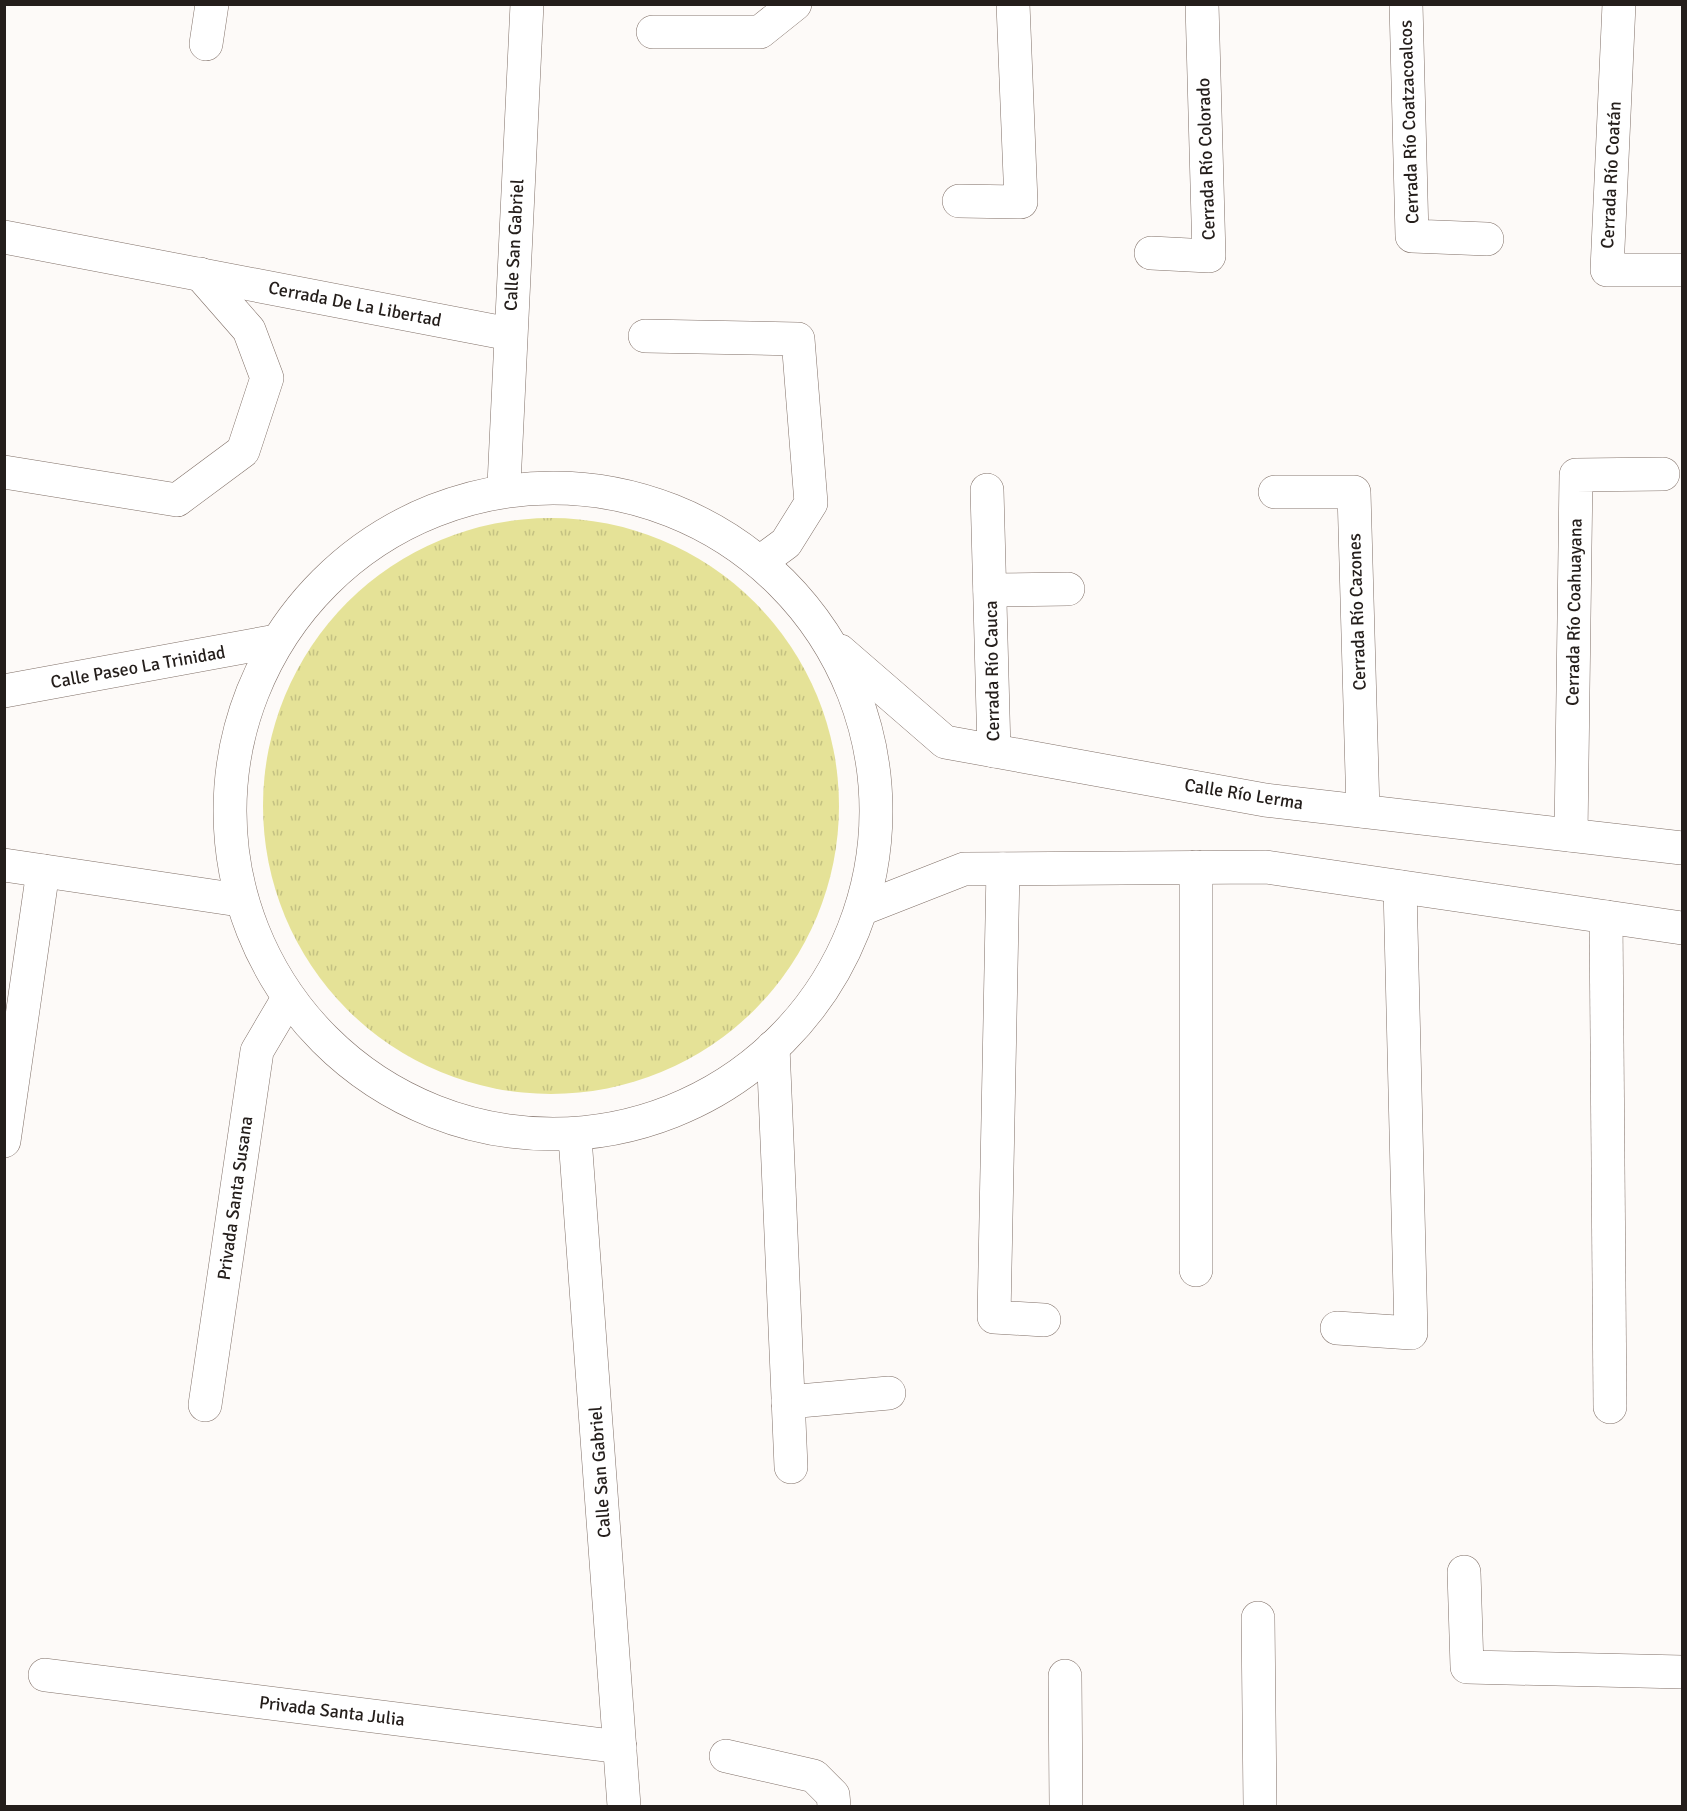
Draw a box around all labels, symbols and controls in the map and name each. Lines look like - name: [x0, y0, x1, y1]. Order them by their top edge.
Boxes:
- street label: Cerrada Río Coatzacoalcos: [1394, 20, 1424, 224]
- street label: Cerrada Río Colorado: [1192, 77, 1220, 241]
- street label: Cerrada Río Coatán: [1596, 101, 1626, 249]
- street label: Calle San Gabriel: [500, 178, 528, 312]
- street label: Cerrada De La Libertad: [267, 276, 443, 332]
- street label: Cerrada Río Coahuayana: [1561, 518, 1587, 706]
- street label: Cerrada Río Cazones: [1343, 533, 1371, 691]
- street label: Cerrada Río Cauca: [980, 600, 1004, 742]
- street label: Calle Paseo La Trinidad: [49, 641, 227, 693]
- street label: Calle Río Lerma: [1183, 774, 1305, 814]
- street label: Privada Santa Susana: [213, 1115, 257, 1281]
- street label: Calle San Gabriel: [584, 1405, 616, 1539]
- street label: Privada Santa Julia: [258, 1691, 406, 1731]

